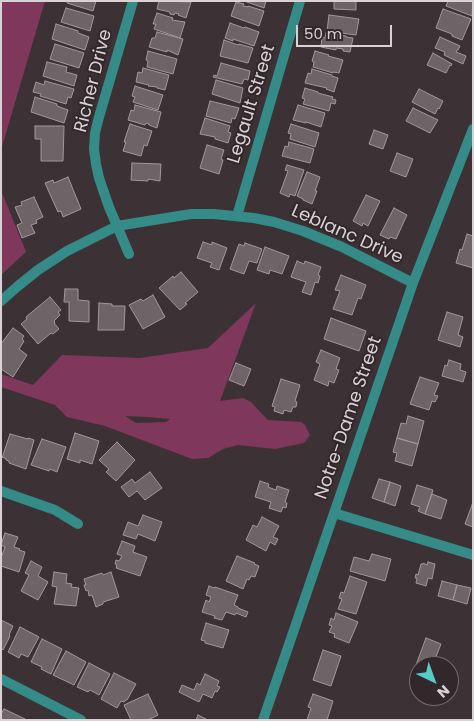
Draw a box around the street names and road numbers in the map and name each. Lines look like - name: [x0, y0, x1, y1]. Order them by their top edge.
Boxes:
- street label: Richer Drive: [71, 27, 117, 135]
- street label: Legault Street: [224, 42, 280, 166]
- street label: Leblanc Drive: [288, 201, 406, 269]
- street label: Notre-Dame Street: [311, 334, 387, 502]

